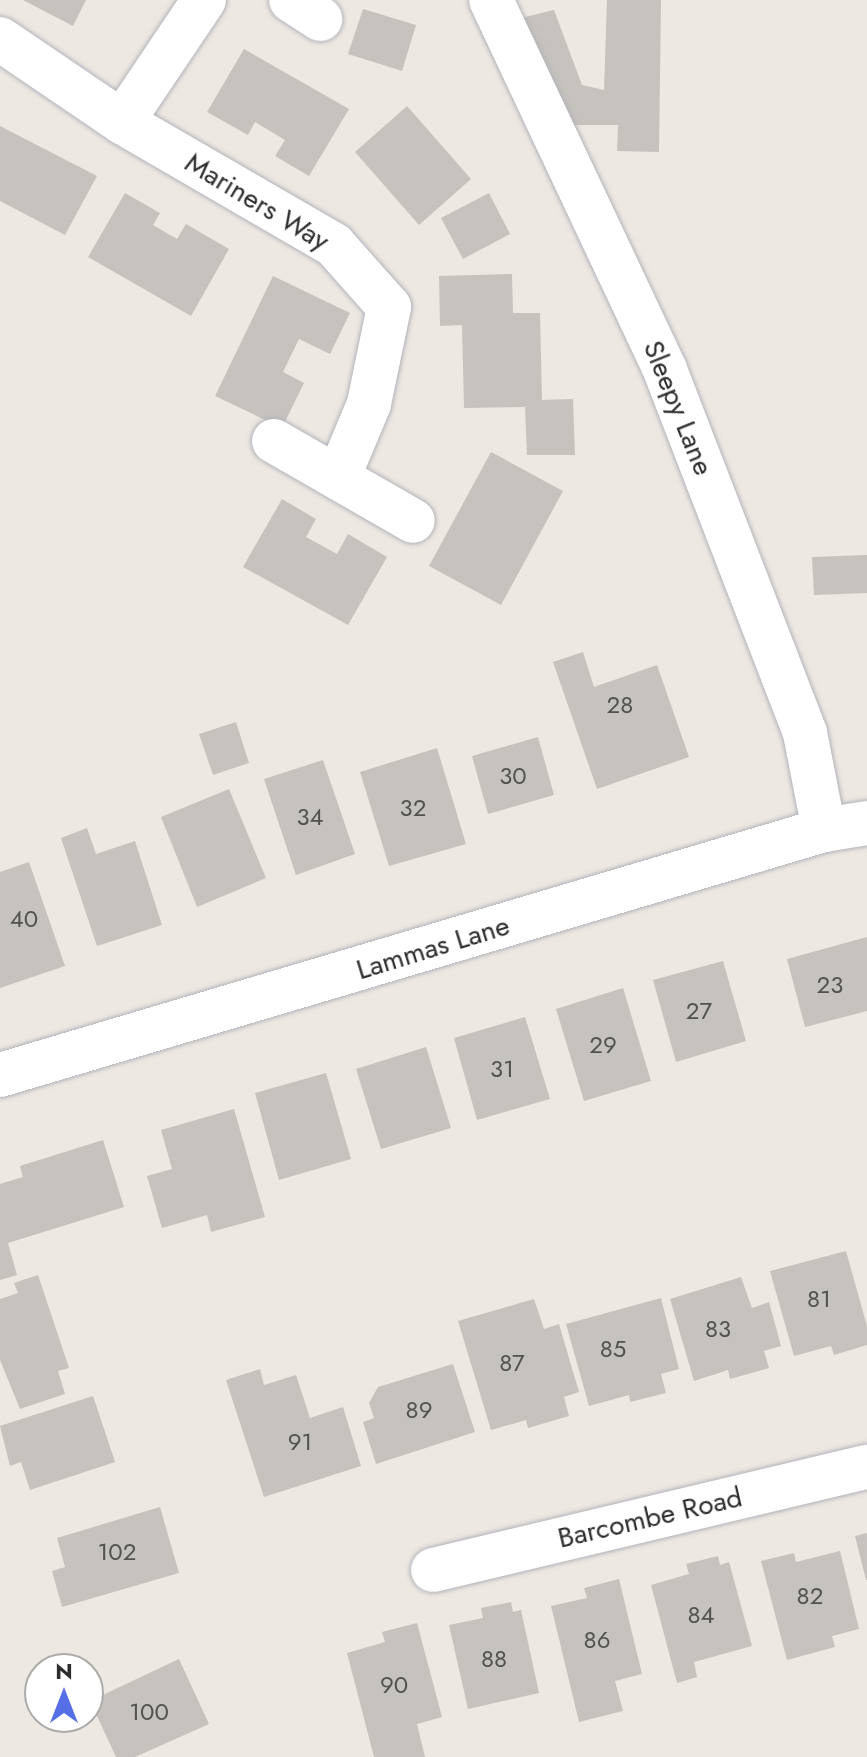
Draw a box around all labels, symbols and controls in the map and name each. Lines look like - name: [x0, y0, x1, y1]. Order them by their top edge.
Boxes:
- street label: Mariners Way: [179, 146, 335, 258]
- street label: Sleepy Lane: [636, 336, 720, 480]
- house number: 28: [607, 691, 633, 719]
- house number: 30: [499, 762, 527, 790]
- house number: 32: [400, 794, 426, 822]
- house number: 34: [296, 803, 324, 831]
- house number: 40: [10, 905, 38, 933]
- street label: Lammas Lane: [352, 909, 514, 987]
- house number: 23: [817, 971, 843, 999]
- house number: 27: [686, 997, 712, 1025]
- house number: 29: [589, 1031, 617, 1059]
- house number: 31: [490, 1055, 514, 1083]
- house number: 81: [807, 1285, 831, 1313]
- house number: 83: [705, 1315, 731, 1343]
- house number: 85: [600, 1335, 626, 1363]
- house number: 87: [499, 1349, 525, 1377]
- house number: 89: [406, 1396, 432, 1424]
- house number: 91: [288, 1428, 312, 1456]
- street label: Barcombe Road: [555, 1480, 745, 1556]
- house number: 102: [98, 1538, 136, 1566]
- house number: 82: [797, 1582, 823, 1610]
- house number: 84: [687, 1601, 715, 1629]
- house number: 86: [584, 1626, 610, 1654]
- house number: 88: [481, 1645, 507, 1673]
- north arrow: [24, 1653, 104, 1733]
- text: N: [55, 1655, 73, 1687]
- house number: 90: [380, 1671, 408, 1699]
- house number: 100: [129, 1698, 169, 1726]

